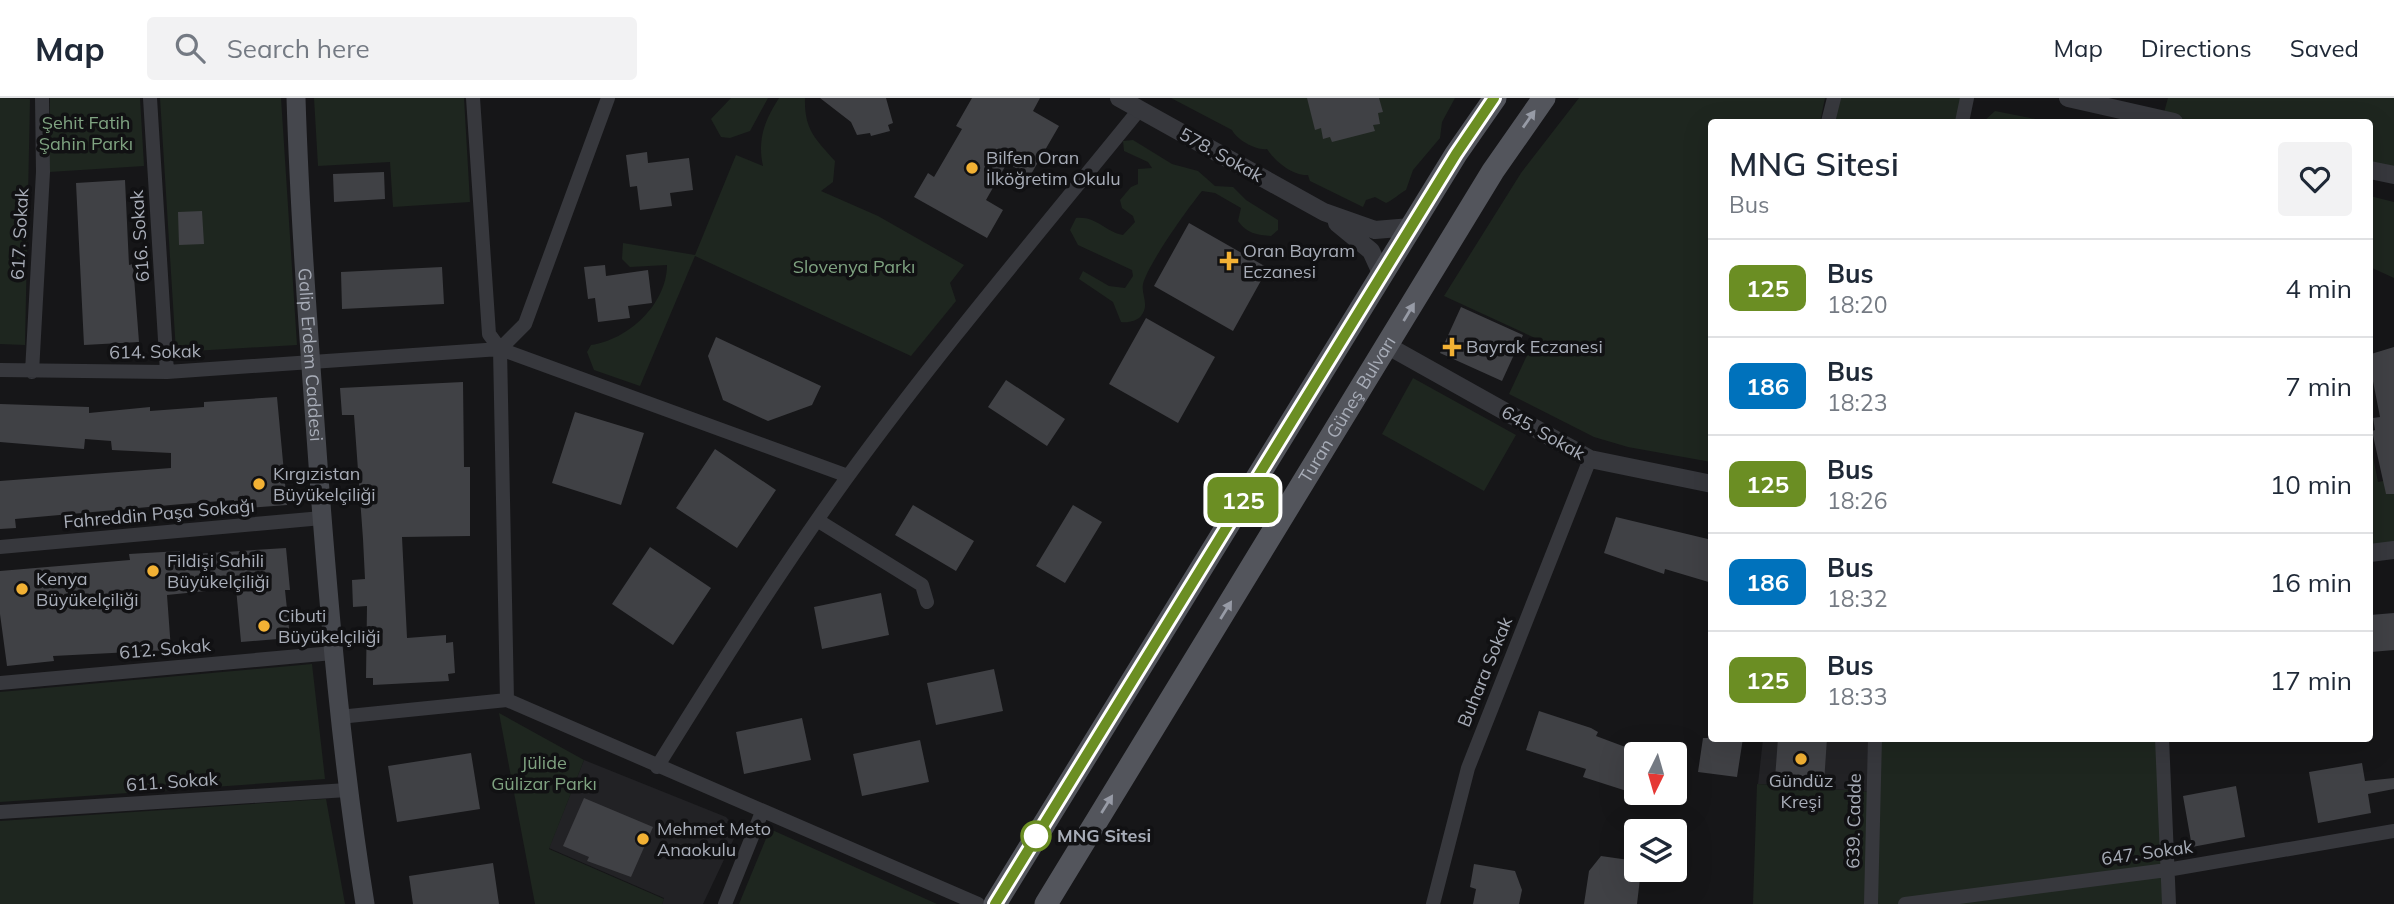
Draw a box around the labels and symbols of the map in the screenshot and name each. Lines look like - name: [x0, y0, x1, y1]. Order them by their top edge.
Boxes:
- one-way arrow: [1522, 110, 1536, 128]
- park label: Şehit Fatih Şahin Parkı: [39, 111, 133, 155]
- street label: 578. Sokak: [1175, 122, 1268, 187]
- place label: Bilfen Oran İlköğretim Okulu: [986, 146, 1121, 190]
- marker: Bilfen Oran İlköğretim Okulu: [964, 160, 980, 176]
- street label: 617. Sokak: [6, 187, 33, 280]
- street label: 616. Sokak: [125, 189, 154, 283]
- place label: Oran Bayram Eczanesi: [1243, 239, 1355, 283]
- marker: Oran Bayram Eczanesi: [1221, 253, 1237, 269]
- park label: Slovenya Parkı: [793, 255, 915, 278]
- street label: Galip Erdem Caddesi: [293, 267, 328, 442]
- one-way arrow: [1402, 302, 1415, 321]
- street label: Turan Güneş Bulvarı: [1293, 332, 1401, 487]
- place label: Bayrak Eczanesi: [1466, 335, 1603, 358]
- street label: 614. Sokak: [109, 339, 202, 364]
- marker: Bayrak Eczanesi: [1444, 339, 1460, 355]
- street label: 645. Sokak: [1497, 400, 1590, 465]
- place label: Kırgızistan Büyükelçiliği: [273, 462, 376, 506]
- marker: Kırgızistan Büyükelçiliği: [251, 476, 267, 492]
- line badge: 125: [1203, 477, 1283, 523]
- street label: Fahreddin Paşa Sokağı: [63, 494, 255, 533]
- place label: Fildişi Sahili Büyükelçiliği: [167, 549, 270, 593]
- marker: Fildişi Sahili Büyükelçiliği: [145, 563, 161, 579]
- place label: Kenya Büyükelçiliği: [36, 567, 139, 611]
- marker: Kenya Büyükelçiliği: [14, 581, 30, 597]
- one-way arrow: [1220, 601, 1233, 620]
- place label: Cibuti Büyükelçiliği: [278, 604, 381, 648]
- street label: Buhara Sokak: [1452, 613, 1517, 730]
- marker: Cibuti Büyükelçiliği: [256, 618, 272, 634]
- street label: 612. Sokak: [118, 633, 212, 664]
- north arrow: [1624, 742, 1687, 805]
- park label: Jülide Gülizar Parkı: [491, 751, 597, 795]
- marker: Gündüz Kreşi: [1793, 751, 1809, 767]
- street label: 611. Sokak: [125, 767, 219, 796]
- place label: Gündüz Kreşi: [1769, 769, 1833, 813]
- street label: 639. Cadde: [1841, 773, 1866, 869]
- one-way arrow: [1101, 795, 1114, 814]
- place label: Mehmet Meto Anaokulu: [657, 817, 771, 861]
- marker: MNG Sitesi: [1021, 821, 1051, 851]
- place label: MNG Sitesi: [1057, 824, 1151, 847]
- marker: Mehmet Meto Anaokulu: [635, 831, 651, 847]
- street label: 647. Sokak: [2100, 835, 2195, 870]

